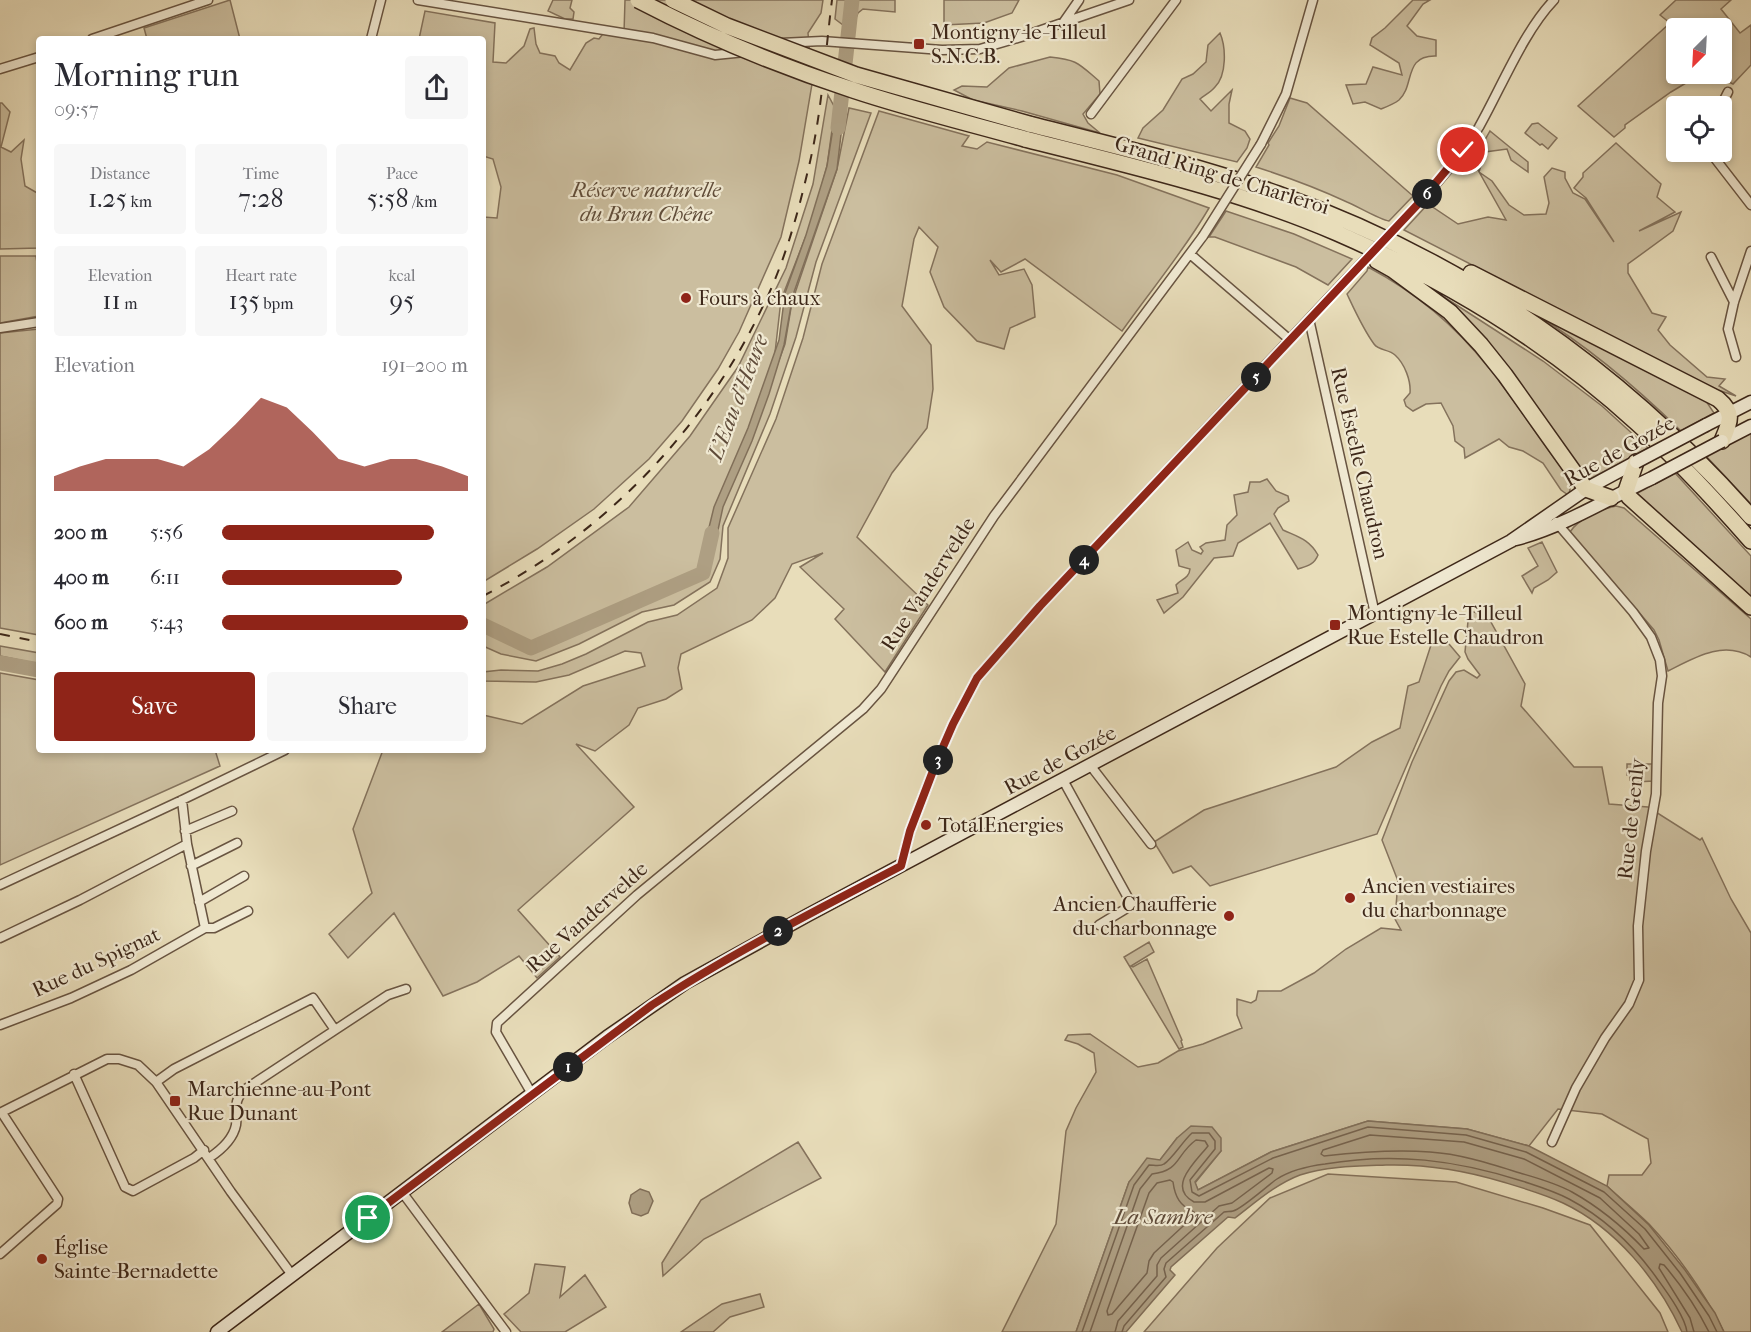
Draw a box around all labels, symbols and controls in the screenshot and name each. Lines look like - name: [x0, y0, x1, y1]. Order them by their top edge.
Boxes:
- north arrow: [1666, 18, 1732, 84]
- map controls: [1666, 18, 1732, 162]
- place label: Montigny-le-Tilleul S.N.C.B.: [931, 20, 1107, 68]
- marker: Montigny-le-Tilleul S.N.C.B.: [912, 37, 926, 51]
- text: Morning run: [54, 56, 239, 95]
- button: share: [405, 56, 468, 119]
- button: locate: [1666, 96, 1732, 162]
- text: 09:57: [54, 98, 99, 121]
- pin: [1437, 124, 1488, 175]
- street label: Grand Ring de Charleroi: [1112, 131, 1332, 219]
- icon: check: [1446, 133, 1479, 166]
- text: Distance: [90, 164, 150, 183]
- text: Time: [243, 164, 279, 183]
- text: Pace: [386, 164, 418, 183]
- park label: Réserve naturelle du Brun Chêne: [569, 178, 721, 226]
- pin: 6: [1412, 179, 1442, 209]
- text: 1.25: [88, 183, 127, 214]
- text: 7:28: [238, 183, 284, 214]
- text: 5:58: [367, 183, 408, 214]
- text: 6: [1423, 184, 1431, 203]
- text: km: [127, 192, 152, 211]
- text: /km: [408, 192, 437, 211]
- text: Elevation: [88, 266, 152, 285]
- text: Heart rate: [225, 266, 297, 285]
- text: kcal: [389, 266, 415, 285]
- text: 11: [102, 285, 121, 316]
- text: 135: [229, 285, 260, 316]
- text: 95: [390, 285, 414, 316]
- place label: Fours à chaux: [698, 286, 820, 310]
- marker: Fours à chaux: [679, 291, 693, 305]
- text: m: [121, 294, 138, 313]
- text: bpm: [260, 294, 293, 313]
- water label: L'Eau d'Heure: [701, 330, 774, 466]
- text: Elevation: [54, 354, 135, 377]
- text: 191–200 m: [381, 354, 468, 377]
- pin: 5: [1241, 362, 1271, 392]
- street label: Rue Estelle Chaudron: [1326, 365, 1394, 561]
- text: 5: [1253, 367, 1259, 386]
- street label: Rue de Gozée: [1559, 411, 1679, 491]
- street label: Rue Vandervelde: [876, 513, 980, 655]
- text: 200 m: [54, 521, 107, 544]
- text: 5:56: [150, 521, 183, 544]
- pin: 4: [1069, 545, 1099, 575]
- text: 4: [1079, 550, 1089, 569]
- text: 400 m: [54, 566, 109, 589]
- text: 6:11: [150, 566, 180, 589]
- place label: Montigny-le-Tilleul Rue Estelle Chaudron: [1347, 601, 1544, 649]
- text: 600 m: [54, 611, 108, 634]
- text: 5:43: [150, 611, 184, 634]
- marker: Montigny-le-Tilleul Rue Estelle Chaudron: [1328, 618, 1342, 632]
- button: Save: [54, 672, 255, 741]
- button: Share: [267, 672, 468, 741]
- street label: Rue de Gozée: [1000, 720, 1120, 800]
- pin: 3: [923, 745, 953, 775]
- text: 3: [935, 750, 941, 769]
- street label: Rue de Genly: [1613, 756, 1649, 881]
- place label: TotalEnergies: [938, 813, 1064, 837]
- marker: TotalEnergies: [919, 818, 933, 832]
- street label: Rue Vandervelde: [522, 856, 652, 978]
- place label: Ancien vestiaires du charbonnage: [1361, 874, 1515, 922]
- marker: Ancien vestiaires du charbonnage: [1343, 891, 1357, 905]
- place label: Ancien Chaufferie du charbonnage: [1052, 892, 1217, 940]
- marker: Ancien Chaufferie du charbonnage: [1222, 909, 1236, 923]
- pin: 2: [763, 916, 793, 946]
- text: 2: [774, 921, 782, 940]
- street label: Rue du Spignat: [28, 922, 164, 1002]
- pin: 1: [553, 1052, 583, 1082]
- text: 1: [565, 1057, 571, 1076]
- place label: Marchienne-au-Pont Rue Dunant: [187, 1077, 372, 1125]
- marker: Marchienne-au-Pont Rue Dunant: [168, 1094, 182, 1108]
- pin: [342, 1192, 393, 1243]
- icon: arrive: [351, 1201, 384, 1234]
- water label: La Sambre: [1111, 1204, 1214, 1230]
- place label: Église Sainte-Bernadette: [54, 1235, 218, 1283]
- marker: Église Sainte-Bernadette: [35, 1252, 49, 1266]

